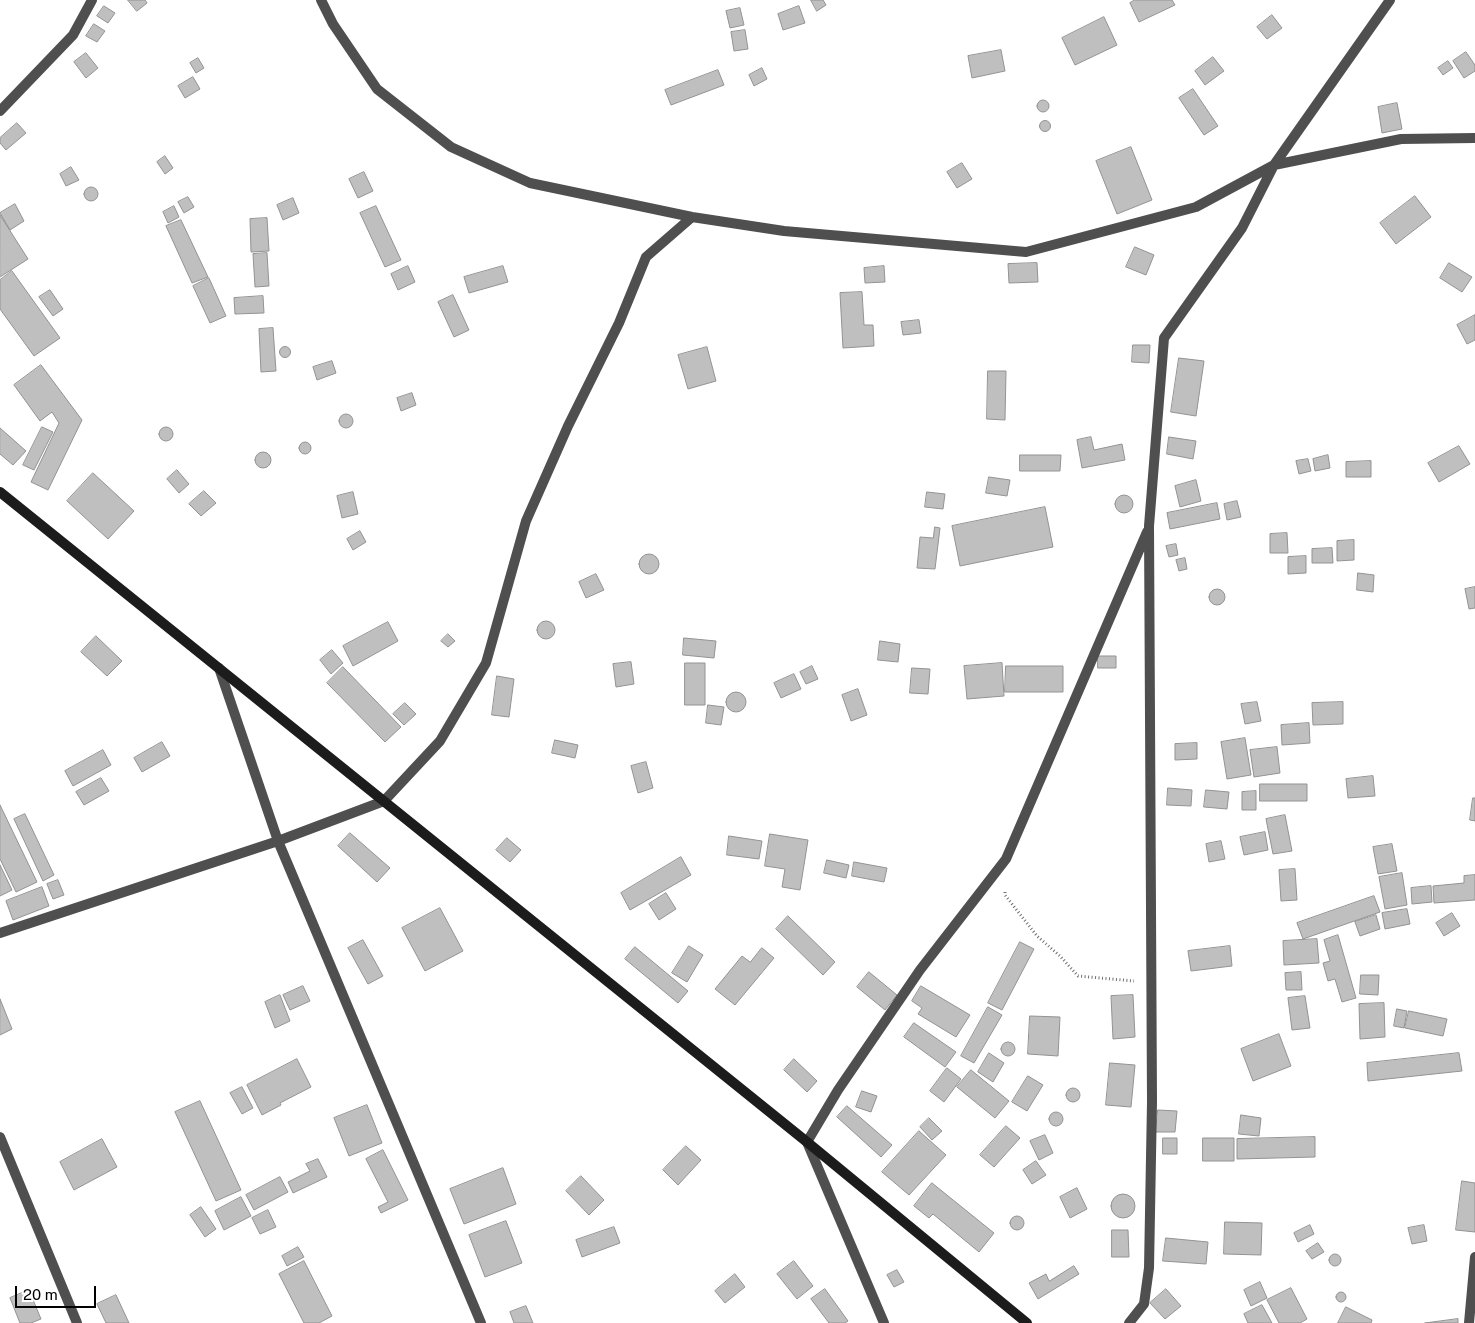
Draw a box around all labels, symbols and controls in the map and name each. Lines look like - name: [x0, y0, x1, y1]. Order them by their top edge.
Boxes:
- scale bar: [18, 1276, 99, 1308]
- text: 20 m: [23, 1286, 58, 1303]

